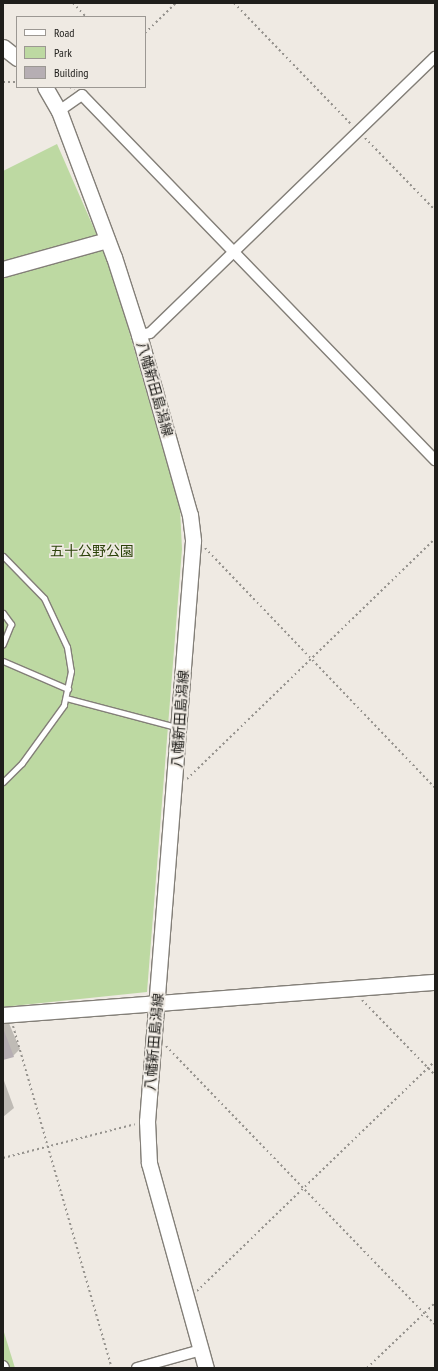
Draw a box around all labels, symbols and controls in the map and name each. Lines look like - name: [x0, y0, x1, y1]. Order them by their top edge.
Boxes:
- legend: [16, 16, 146, 88]
- text: Road: [54, 25, 74, 40]
- text: Park: [54, 45, 72, 60]
- text: Building: [54, 65, 89, 80]
- street label: 八幡新田島潟線: [133, 340, 177, 438]
- park label: 五十公野公園: [50, 543, 134, 559]
- street label: 八幡新田島潟線: [168, 670, 192, 768]
- street label: 八幡新田島潟線: [141, 992, 167, 1092]

